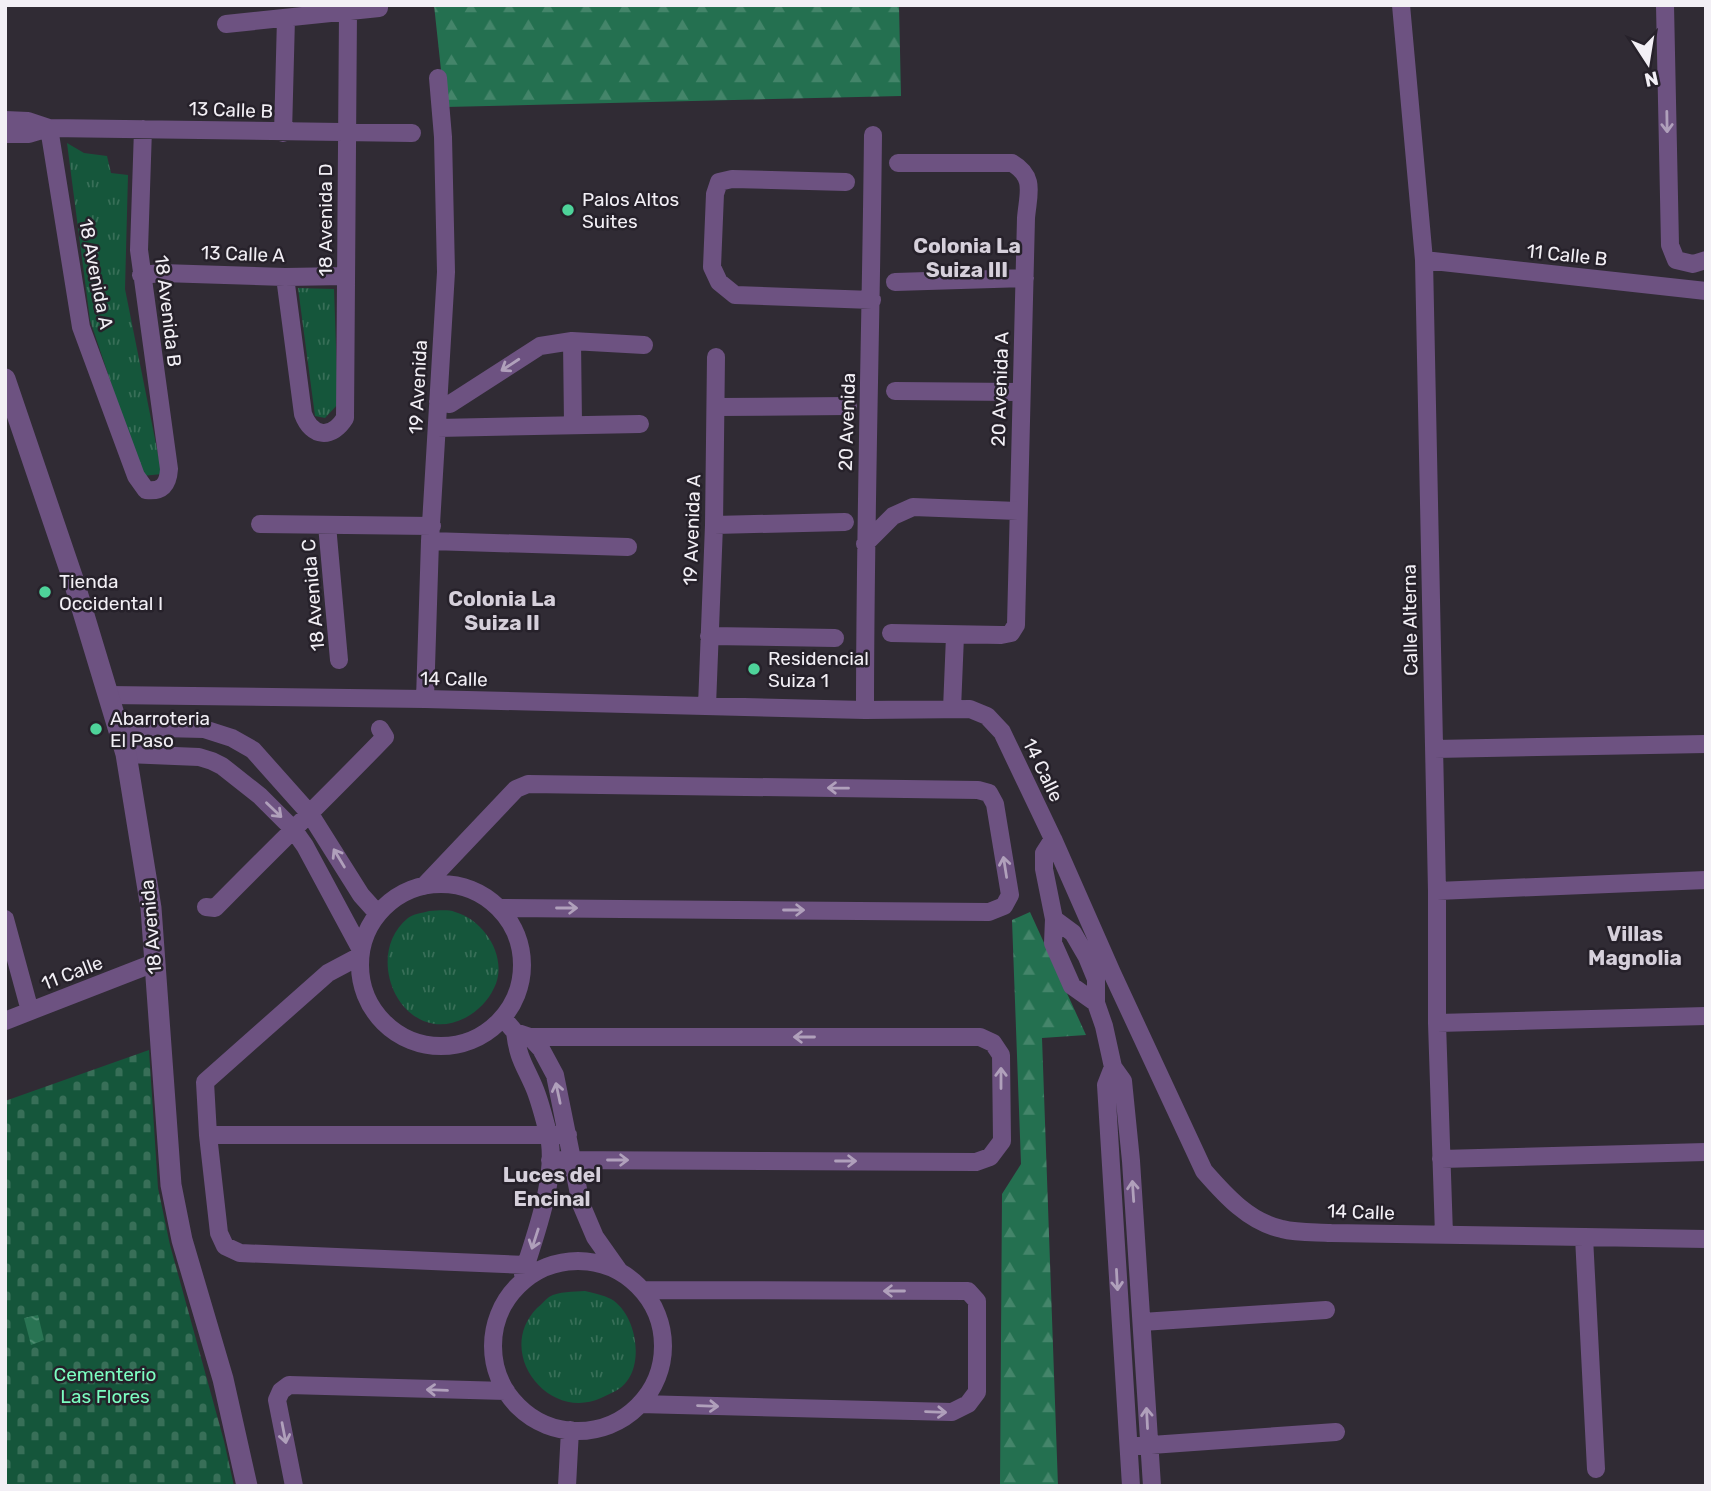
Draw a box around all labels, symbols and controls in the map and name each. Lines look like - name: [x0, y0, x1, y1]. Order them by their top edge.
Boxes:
- north arrow: [1613, 28, 1683, 98]
- text: N: [1642, 66, 1661, 92]
- street label: 13 Calle B: [188, 97, 274, 123]
- one-way arrow: [1661, 111, 1674, 134]
- street label: 18 Avenida D: [314, 164, 337, 276]
- place label: Palos Altos Suites: [582, 188, 679, 233]
- marker: Palos Altos Suites: [560, 202, 576, 218]
- street label: 18 Avenida A: [74, 217, 118, 331]
- district label: Colonia La Suiza III: [913, 233, 1021, 282]
- street label: 11 Calle B: [1525, 239, 1609, 271]
- street label: 13 Calle A: [201, 241, 286, 267]
- street label: 18 Avenida B: [150, 254, 186, 368]
- street label: 20 Avenida A: [986, 331, 1014, 447]
- street label: 19 Avenida: [404, 339, 432, 435]
- one-way arrow: [500, 358, 520, 372]
- street label: 20 Avenida: [834, 373, 860, 471]
- street label: 19 Avenida A: [679, 474, 705, 586]
- street label: 18 Avenida C: [297, 538, 329, 652]
- street label: Calle Alterna: [1398, 564, 1422, 676]
- place label: Tienda Occidental I: [59, 570, 163, 615]
- marker: Tienda Occidental I: [37, 584, 53, 600]
- district label: Colonia La Suiza II: [448, 586, 556, 635]
- place label: Residencial Suiza 1: [768, 647, 869, 692]
- marker: Residencial Suiza 1: [746, 661, 762, 677]
- street label: 14 Calle: [420, 667, 488, 691]
- place label: Abarroteria El Paso: [110, 707, 210, 752]
- marker: Abarroteria El Paso: [88, 721, 104, 737]
- street label: 14 Calle: [1018, 735, 1068, 805]
- one-way arrow: [827, 781, 850, 795]
- one-way arrow: [265, 801, 282, 818]
- one-way arrow: [332, 849, 346, 869]
- one-way arrow: [998, 856, 1011, 879]
- street label: 18 Avenida: [135, 879, 167, 975]
- one-way arrow: [555, 901, 578, 915]
- one-way arrow: [783, 903, 806, 917]
- district label: Villas Magnolia: [1588, 921, 1682, 970]
- street label: 11 Calle: [38, 951, 106, 995]
- one-way arrow: [793, 1030, 816, 1044]
- one-way arrow: [994, 1067, 1008, 1090]
- one-way arrow: [551, 1082, 565, 1105]
- one-way arrow: [606, 1153, 629, 1167]
- one-way arrow: [834, 1154, 857, 1168]
- district label: Luces del Encinal: [503, 1162, 601, 1211]
- one-way arrow: [1126, 1180, 1139, 1202]
- street label: 14 Calle: [1327, 1199, 1395, 1225]
- one-way arrow: [528, 1228, 541, 1250]
- one-way arrow: [1111, 1269, 1124, 1292]
- one-way arrow: [883, 1284, 906, 1298]
- park label: Cementerio Las Flores: [54, 1363, 157, 1408]
- one-way arrow: [426, 1383, 449, 1396]
- one-way arrow: [696, 1399, 719, 1412]
- one-way arrow: [924, 1405, 947, 1419]
- one-way arrow: [1140, 1407, 1153, 1429]
- one-way arrow: [277, 1421, 291, 1444]

